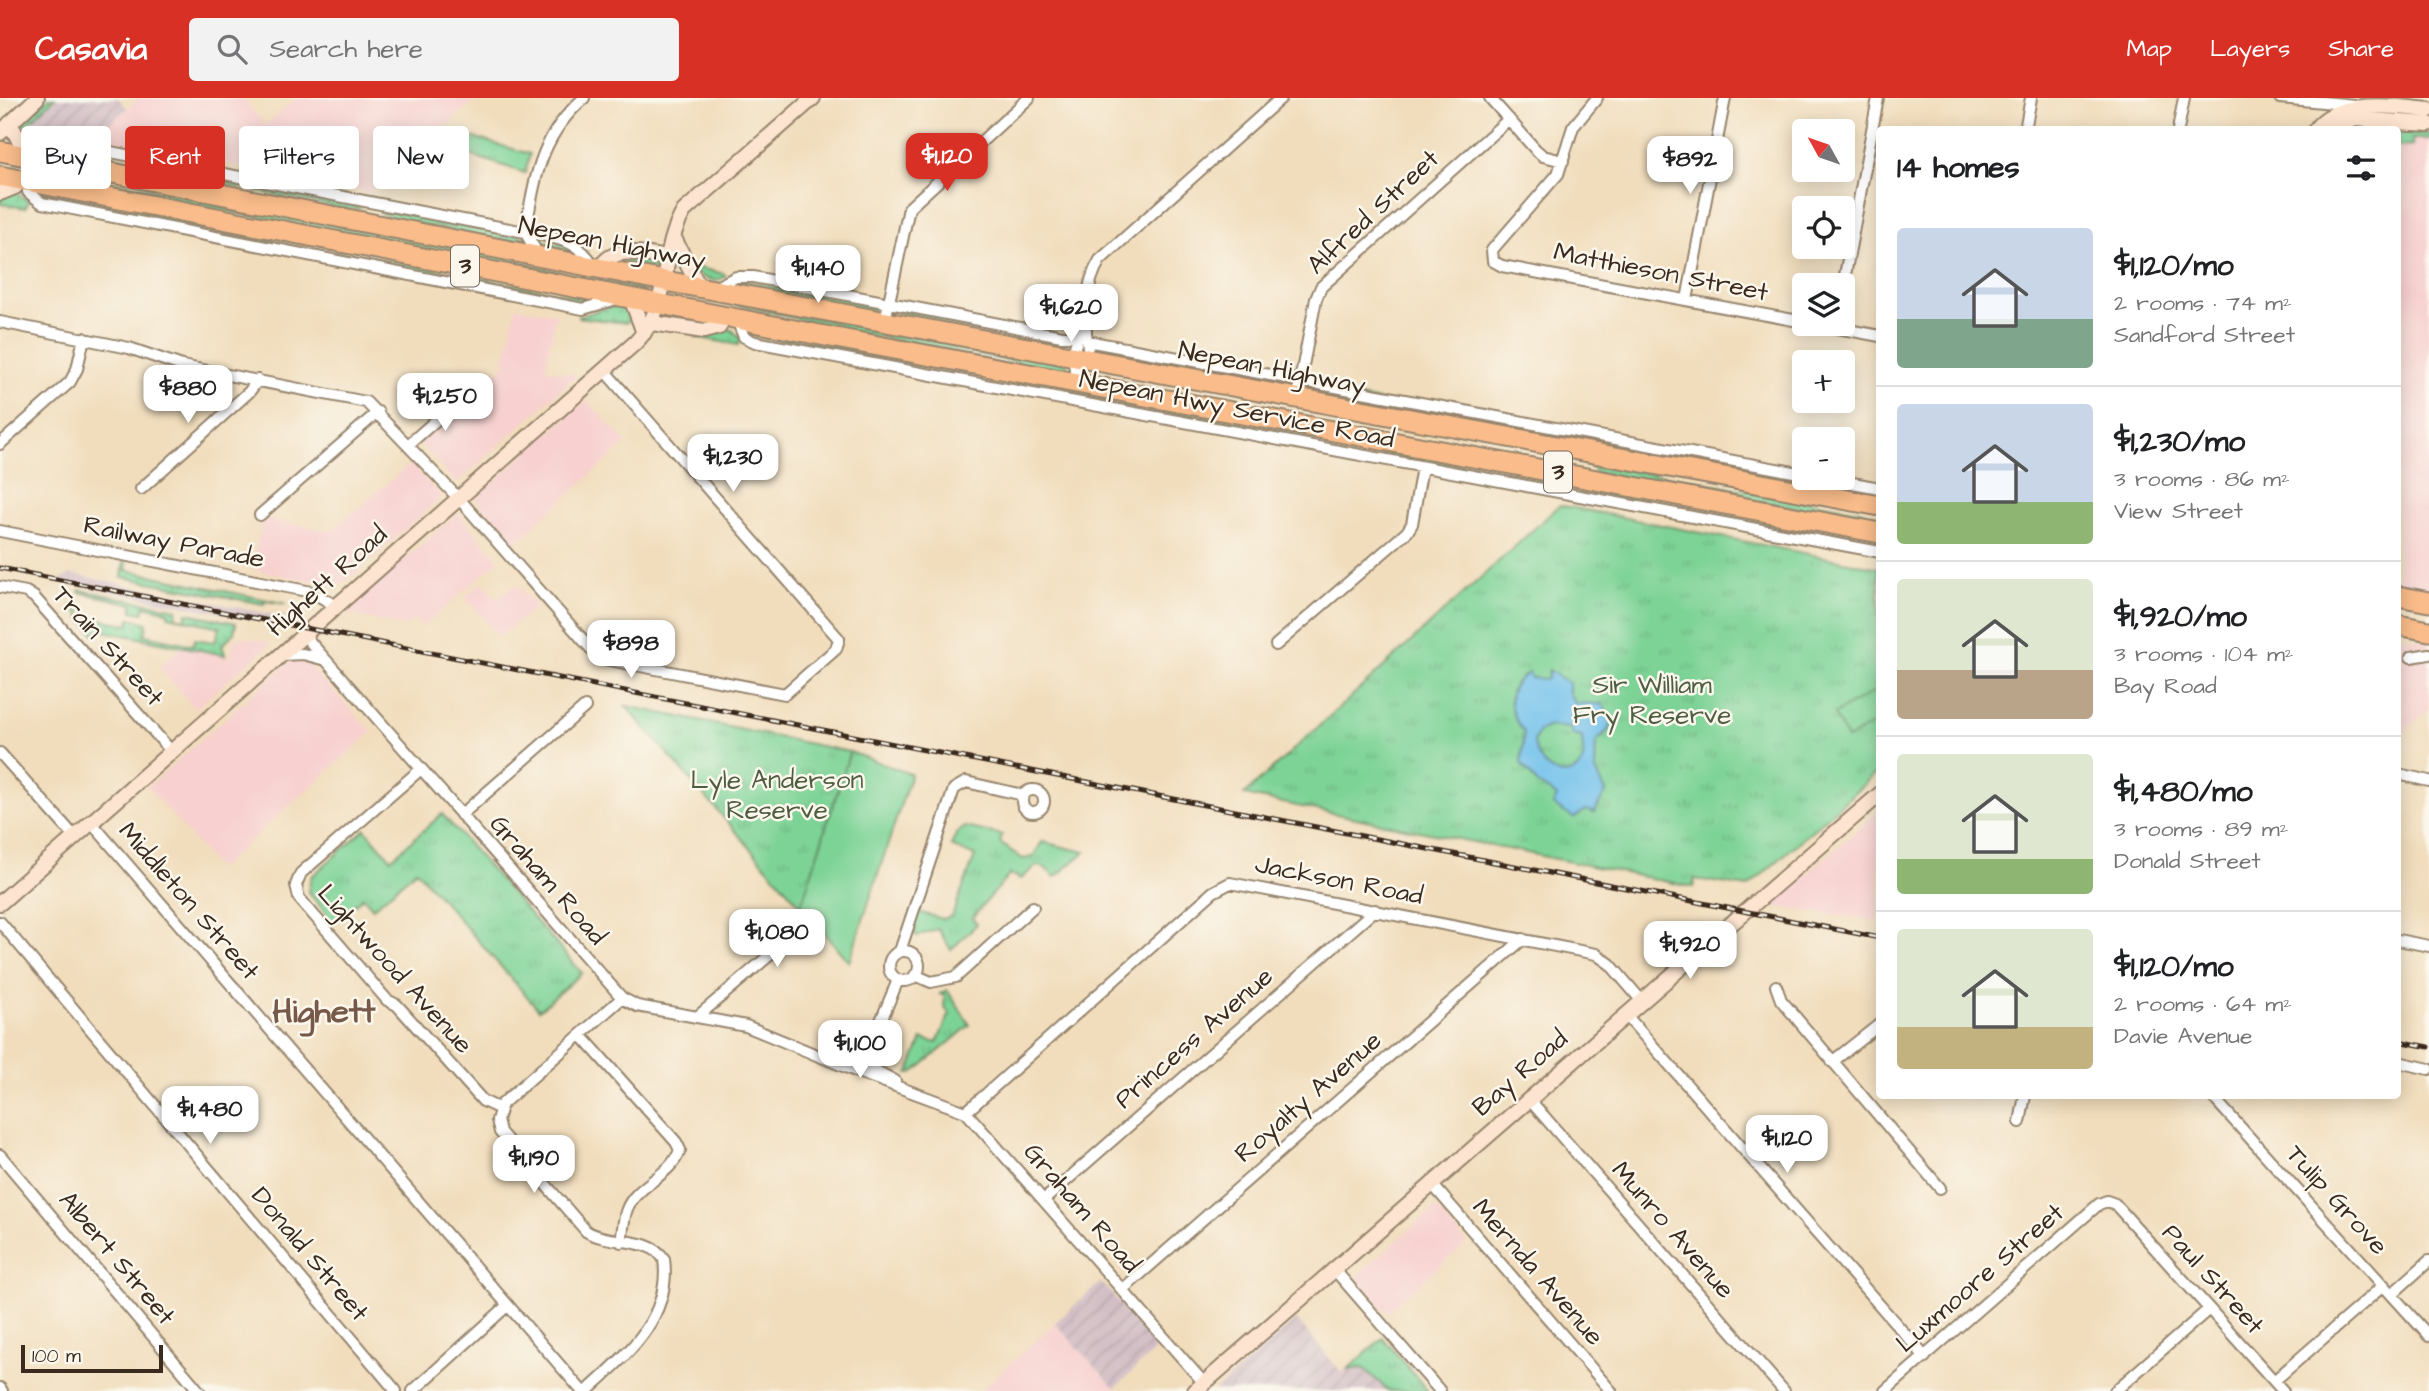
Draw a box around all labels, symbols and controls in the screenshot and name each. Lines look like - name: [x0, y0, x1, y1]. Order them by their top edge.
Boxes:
- search box: [189, 18, 679, 81]
- text: Casavia: [35, 26, 147, 72]
- icon: search: [213, 30, 251, 68]
- text: Search here: [269, 31, 423, 67]
- text: Map: [2127, 32, 2172, 66]
- text: Layers: [2210, 32, 2290, 66]
- text: Share: [2328, 32, 2394, 66]
- north arrow: [1792, 119, 1855, 182]
- map controls: [1792, 119, 1855, 490]
- chip: Buy: [21, 126, 111, 189]
- chip: Rent: [125, 126, 225, 189]
- chip: Filters: [239, 126, 359, 189]
- chip: New: [373, 126, 469, 189]
- pin: $1,120: [890, 134, 1004, 193]
- pin: $892: [1649, 136, 1731, 196]
- text: $1,120: [922, 140, 972, 172]
- street label: Alfred Street: [1299, 141, 1447, 283]
- text: $892: [1663, 143, 1717, 175]
- text: 14 homes: [1897, 147, 2020, 189]
- icon: filters: [2342, 149, 2380, 187]
- button: locate: [1792, 196, 1855, 259]
- street label: Nepean Highway: [515, 207, 709, 281]
- street label: Matthieson Street: [1551, 234, 1772, 311]
- text: $1,120/mo: [2114, 245, 2234, 287]
- road number: 3: [451, 246, 479, 286]
- pin: $1,140: [761, 246, 875, 305]
- text: $1,140: [792, 252, 844, 284]
- icon: home: [1953, 256, 2037, 340]
- button: layers: [1792, 273, 1855, 336]
- pin: $1,620: [1014, 285, 1128, 344]
- text: 2 rooms · 74 m²: [2114, 287, 2292, 319]
- text: $1,620: [1040, 291, 1102, 323]
- text: Sandford Street: [2114, 319, 2295, 351]
- street label: Nepean Highway: [1175, 332, 1369, 406]
- button: +: [1792, 350, 1855, 413]
- street label: Nepean Hwy Service Road: [1076, 361, 1398, 459]
- pin: $880: [147, 366, 229, 425]
- text: $880: [159, 372, 217, 404]
- pin: $1,250: [388, 374, 502, 433]
- text: $1,250: [413, 380, 477, 412]
- text: $1,230/mo: [2114, 421, 2245, 463]
- button: −: [1792, 427, 1855, 490]
- icon: home: [1953, 432, 2037, 516]
- pin: $1,230: [676, 434, 790, 494]
- text: $1,230: [703, 441, 763, 473]
- road number: 3: [1544, 452, 1572, 492]
- text: 3 rooms · 86 m²: [2114, 463, 2290, 495]
- text: View Street: [2114, 495, 2243, 527]
- street label: Railway Parade: [80, 507, 267, 579]
- street label: Highett Road: [259, 517, 397, 646]
- street label: Train Street: [44, 578, 172, 715]
- text: $1,920/mo: [2114, 596, 2247, 638]
- icon: home: [1953, 607, 2037, 691]
- pin: $898: [590, 620, 672, 680]
- text: $898: [603, 627, 659, 659]
- text: 3 rooms · 104 m²: [2114, 638, 2293, 670]
- park label: Sir William Fry Reserve: [1573, 667, 1731, 735]
- text: Bay Road: [2114, 670, 2217, 702]
- park label: Lyle Anderson Reserve: [691, 762, 863, 828]
- text: $1,480/mo: [2114, 771, 2253, 813]
- icon: home: [1953, 782, 2037, 866]
- street label: Graham Road: [481, 807, 615, 953]
- text: 3 rooms · 89 m²: [2114, 813, 2288, 845]
- street label: Middleton Street: [110, 814, 268, 988]
- text: Donald Street: [2114, 845, 2261, 877]
- street label: Jackson Road: [1252, 846, 1426, 914]
- street label: Lightwood Avenue: [307, 876, 481, 1063]
- pin: $1,080: [720, 910, 834, 969]
- text: $1,080: [745, 916, 809, 948]
- pin: $1,920: [1633, 922, 1747, 981]
- text: $1,920: [1660, 928, 1720, 960]
- text: $1,120/mo: [2114, 946, 2234, 988]
- icon: home: [1953, 957, 2037, 1041]
- street label: Princess Avenue: [1107, 959, 1281, 1117]
- text: 2 rooms · 64 m²: [2114, 988, 2292, 1020]
- district label: Highett: [273, 989, 376, 1037]
- pin: $1,100: [803, 1020, 917, 1080]
- text: Davie Avenue: [2114, 1020, 2252, 1052]
- street label: Bay Road: [1464, 1021, 1577, 1126]
- street label: Royalty Avenue: [1227, 1023, 1391, 1173]
- text: $1,100: [834, 1027, 886, 1059]
- pin: $1,480: [153, 1086, 267, 1146]
- text: $1,480: [178, 1093, 242, 1125]
- pin: $1,120: [1730, 1116, 1844, 1175]
- text: $1,120: [1762, 1122, 1812, 1154]
- street label: Graham Road: [1015, 1135, 1149, 1281]
- pin: $1,190: [477, 1136, 591, 1195]
- street label: Tulip Grove: [2278, 1137, 2396, 1263]
- text: $1,190: [509, 1142, 559, 1174]
- street label: Munro Avenue: [1603, 1153, 1743, 1307]
- street label: Donald Street: [243, 1179, 377, 1329]
- street label: Albert Street: [50, 1183, 184, 1333]
- street label: Mernda Avenue: [1464, 1191, 1612, 1353]
- street label: Luxmoore Street: [1888, 1195, 2072, 1361]
- street label: Paul Street: [2154, 1216, 2273, 1343]
- scale bar: [21, 1342, 163, 1374]
- text: 100 m: [32, 1343, 81, 1370]

